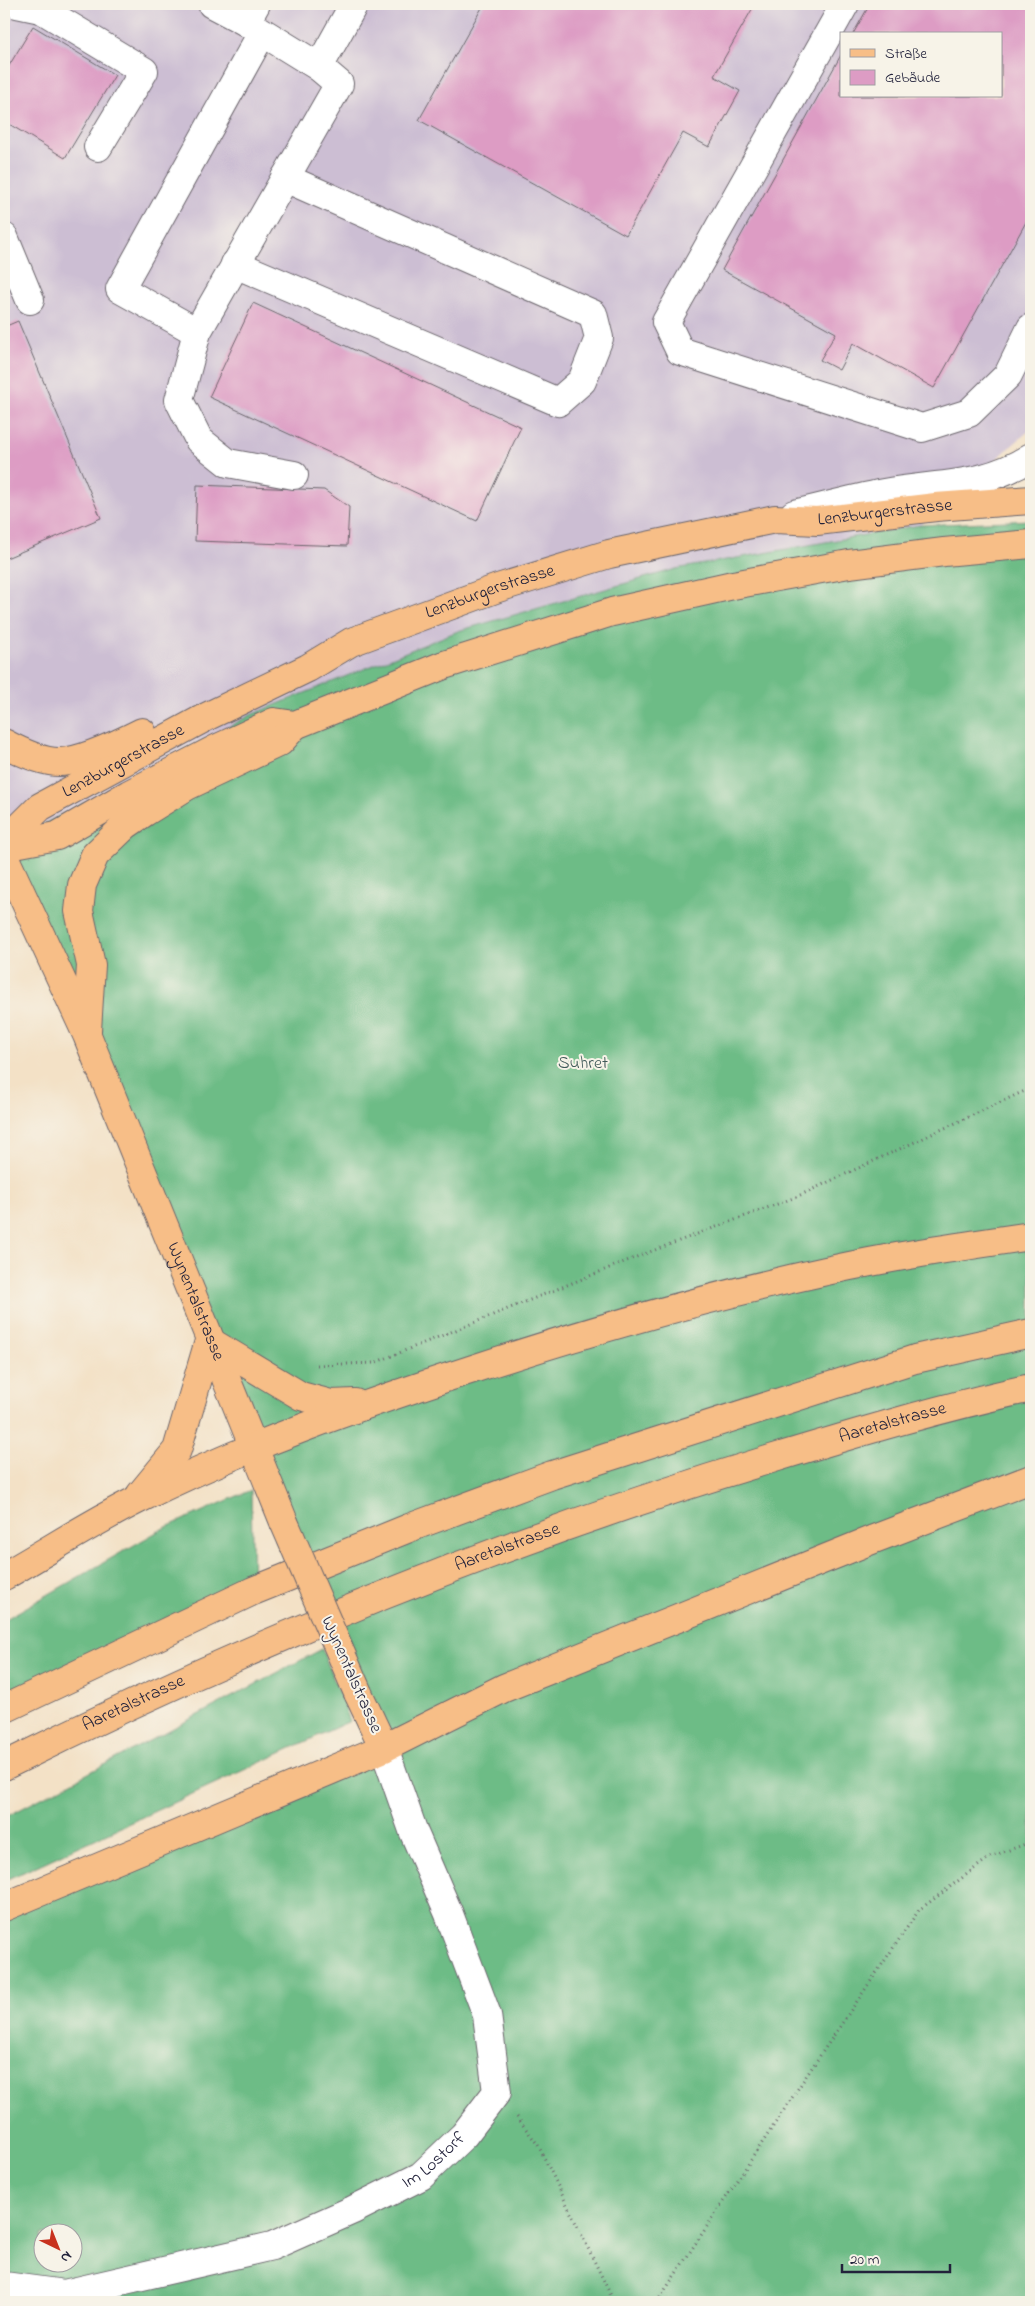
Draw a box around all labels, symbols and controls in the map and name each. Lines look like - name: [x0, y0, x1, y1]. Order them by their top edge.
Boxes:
- legend: [840, 32, 1002, 98]
- text: Straße: [885, 43, 927, 65]
- text: Gebäude: [885, 67, 941, 89]
- street label: Lenzburgerstrasse: [816, 493, 954, 534]
- street label: Lenzburgerstrasse: [422, 558, 559, 627]
- street label: Lenzburgerstrasse: [58, 718, 190, 805]
- park label: Suhret: [558, 1051, 608, 1077]
- street label: Wynentalstrasse: [159, 1239, 231, 1366]
- street label: Aaretalstrasse: [836, 1396, 950, 1451]
- street label: Aaretalstrasse: [451, 1516, 564, 1579]
- street label: Wynentalstrasse: [314, 1612, 389, 1738]
- street label: Aaretalstrasse: [78, 1668, 190, 1739]
- street label: Im Lostorf: [398, 2126, 472, 2196]
- north arrow: [32, 2224, 82, 2274]
- scale bar: [842, 2241, 950, 2273]
- text: N: [55, 2246, 76, 2267]
- text: 20 m: [850, 2249, 880, 2271]

